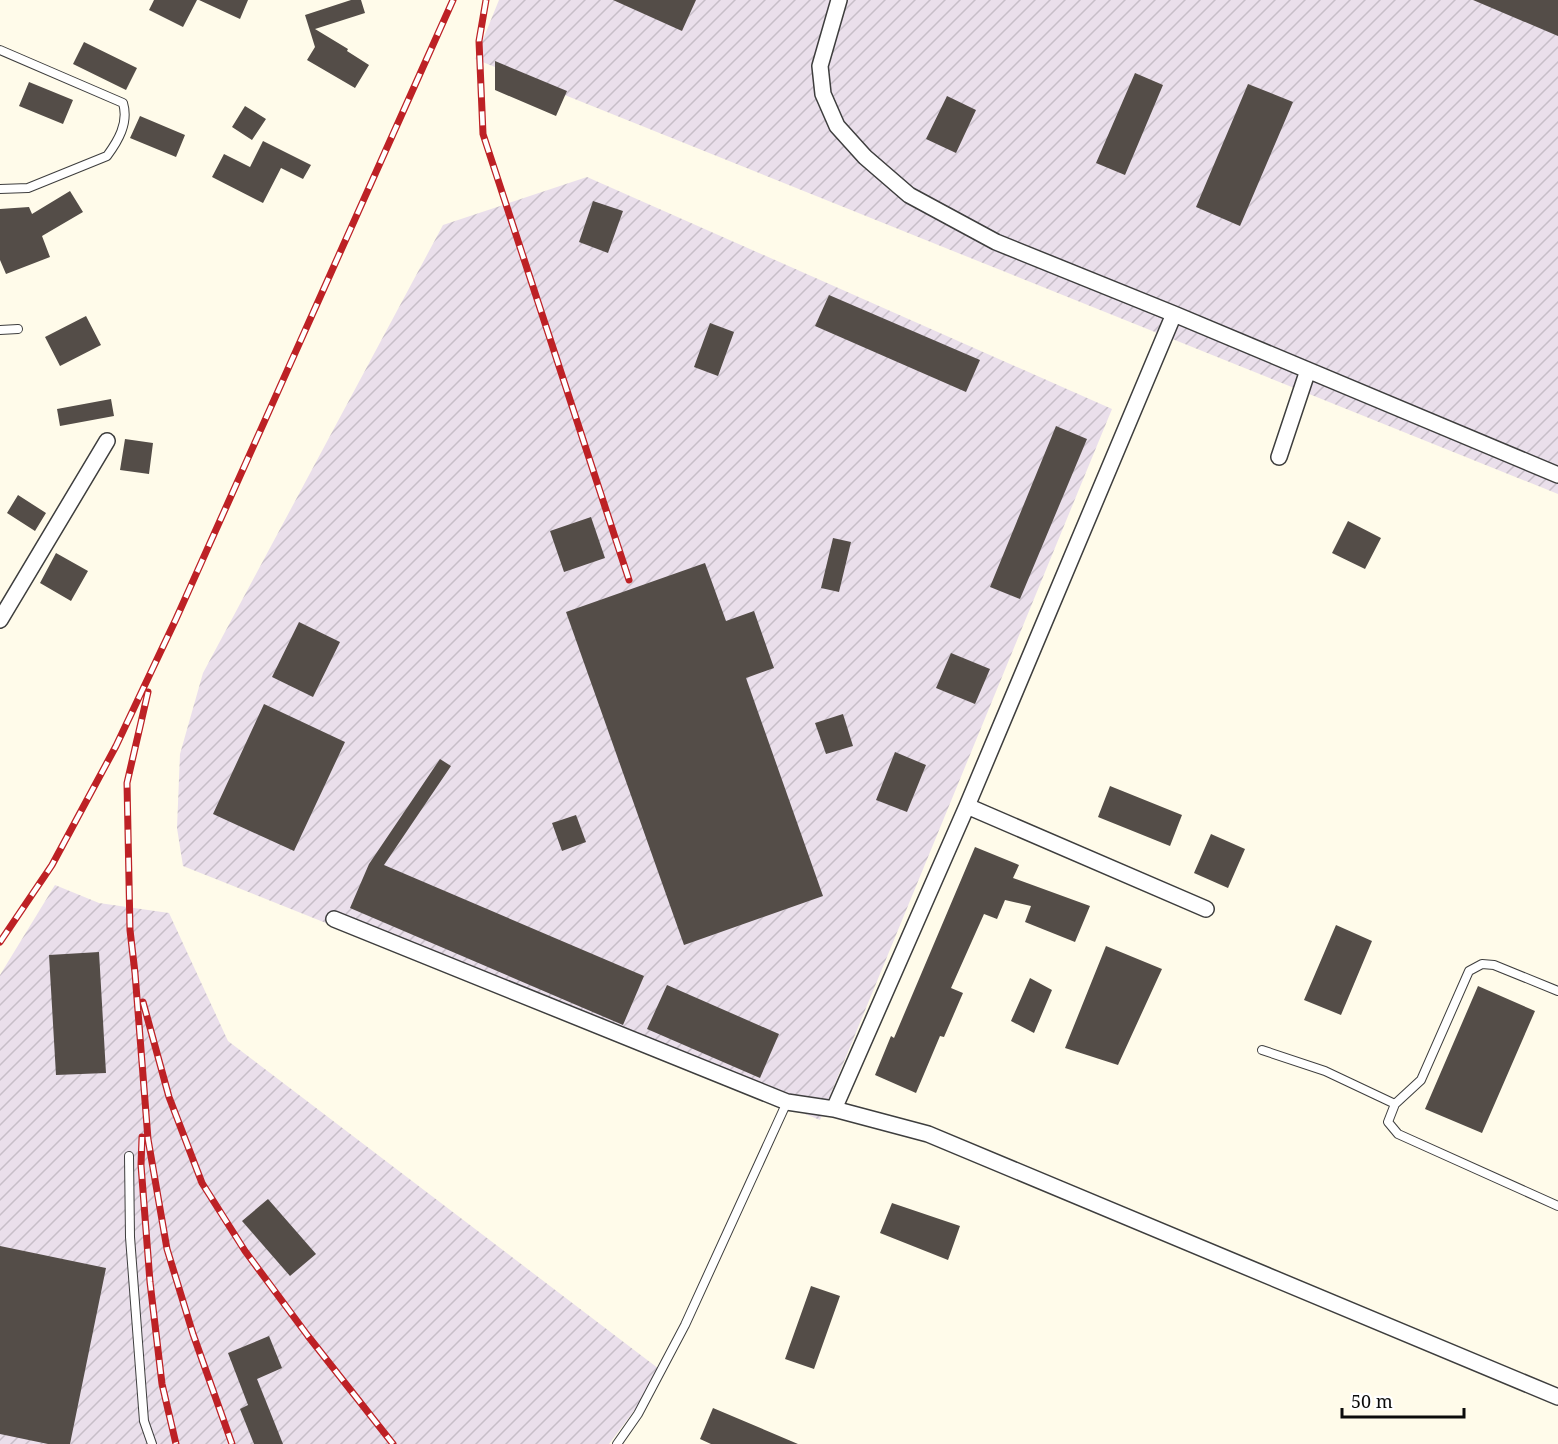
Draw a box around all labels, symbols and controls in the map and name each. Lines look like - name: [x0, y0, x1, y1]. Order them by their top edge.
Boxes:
- scale bar: [1342, 1381, 1464, 1419]
- text: 50 m: [1351, 1389, 1393, 1413]

